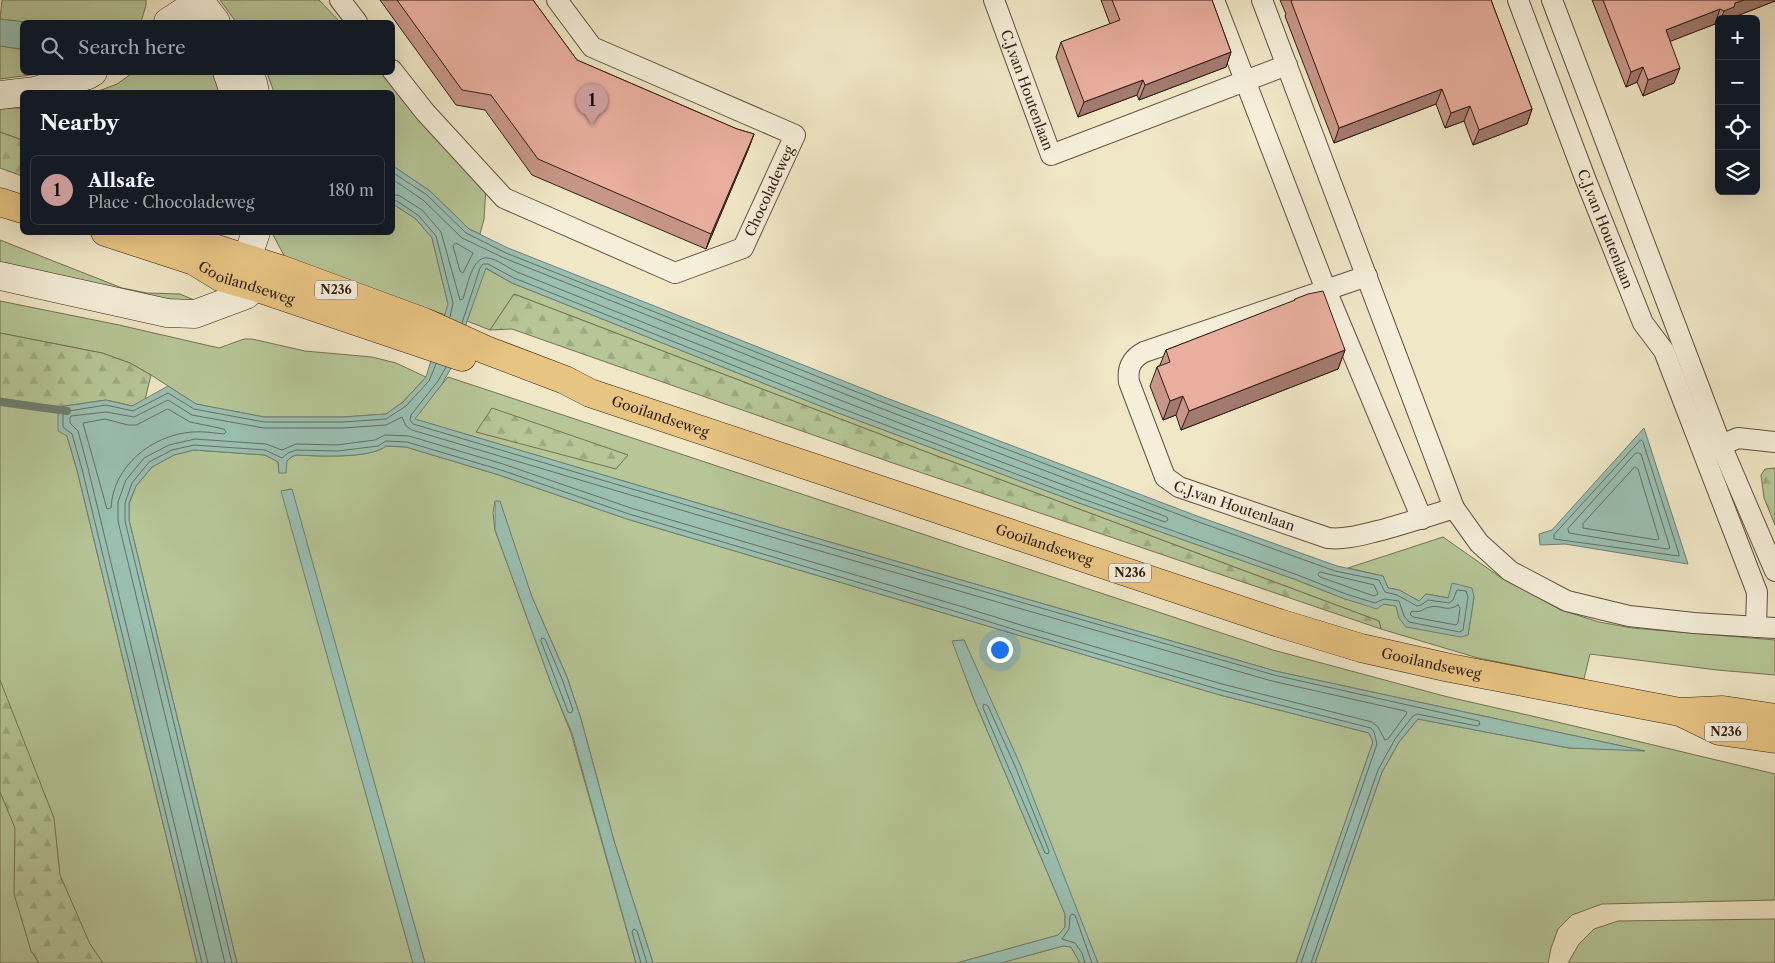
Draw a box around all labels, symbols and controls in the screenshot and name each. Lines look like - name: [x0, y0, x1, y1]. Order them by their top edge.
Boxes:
- map controls: [1715, 15, 1760, 195]
- button: +: [1715, 15, 1760, 60]
- search box: [20, 20, 395, 75]
- street label: C.J.van Houtenlaan: [997, 27, 1058, 153]
- icon: search: [38, 34, 66, 62]
- text: Search here: [78, 36, 186, 59]
- button: −: [1715, 60, 1760, 105]
- pin: 1: [576, 84, 608, 125]
- button: locate: [1715, 105, 1760, 150]
- text: Nearby: [40, 110, 119, 135]
- street label: Chocoladeweg: [740, 142, 798, 240]
- button: layers: [1715, 150, 1760, 195]
- street label: C.J.van Houtenlaan: [1573, 167, 1637, 292]
- text: Allsafe: [88, 169, 155, 192]
- text: 1: [53, 180, 61, 200]
- text: 180 m: [328, 180, 374, 200]
- text: Place · Chocoladeweg: [88, 192, 254, 212]
- street label: Gooilandseweg: [195, 257, 298, 309]
- road number: N236: [315, 280, 357, 300]
- street label: Gooilandseweg: [609, 392, 712, 441]
- street label: C.J.van Houtenlaan: [1171, 477, 1298, 535]
- street label: Gooilandseweg: [993, 520, 1096, 570]
- road number: N236: [1109, 564, 1151, 582]
- your location: [987, 637, 1013, 663]
- street label: Gooilandseweg: [1380, 644, 1483, 683]
- road number: N236: [1705, 722, 1747, 742]

